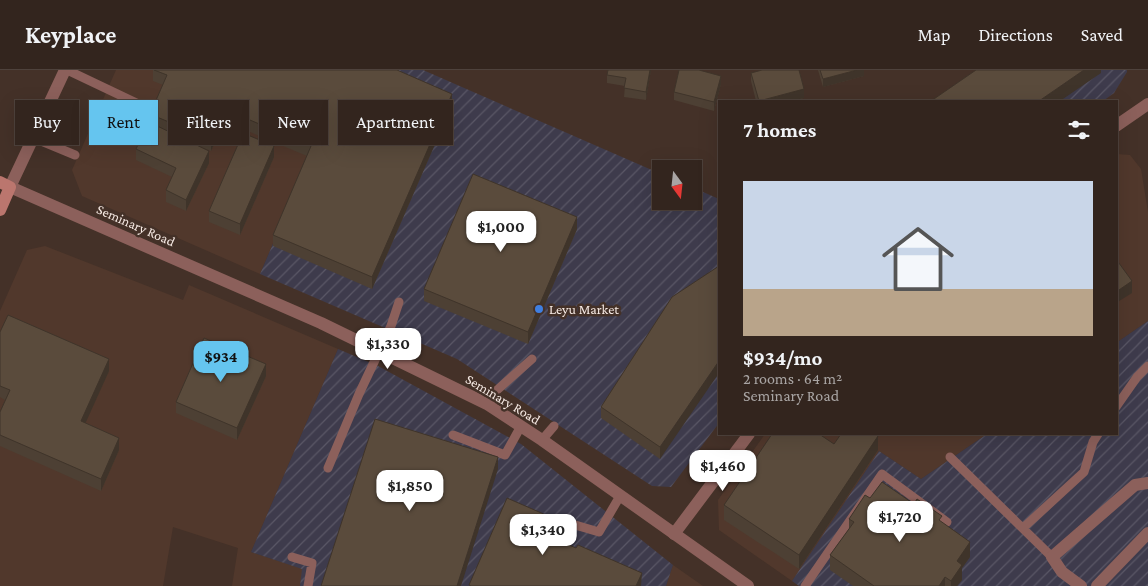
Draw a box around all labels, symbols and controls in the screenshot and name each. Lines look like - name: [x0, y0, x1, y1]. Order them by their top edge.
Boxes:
- text: Keyplace: [25, 21, 116, 48]
- text: Map: [918, 25, 950, 45]
- text: Directions: [978, 25, 1053, 45]
- text: Saved: [1081, 25, 1123, 45]
- chip: Buy: [15, 100, 79, 145]
- chip: Rent: [89, 100, 158, 145]
- chip: Filters: [168, 100, 249, 145]
- chip: New: [259, 100, 328, 145]
- chip: Apartment: [338, 100, 453, 145]
- icon: filters: [1065, 116, 1093, 144]
- text: 7 homes: [743, 118, 816, 142]
- north arrow: [652, 160, 702, 210]
- map controls: [652, 160, 702, 210]
- street label: Seminary Road: [94, 201, 178, 250]
- pin: $1,000: [460, 210, 542, 253]
- icon: home: [873, 214, 963, 304]
- text: $1,000: [477, 218, 525, 235]
- place label: Leyu Market: [549, 301, 619, 317]
- marker: Leyu Market: [533, 303, 545, 315]
- pin: $1,330: [347, 328, 429, 370]
- text: $1,330: [366, 335, 410, 352]
- pin: $934: [191, 340, 251, 383]
- text: $934/mo: [743, 346, 822, 370]
- text: $934: [205, 348, 237, 365]
- street label: Seminary Road: [463, 370, 544, 428]
- text: 2 rooms · 64 m²: [743, 370, 842, 387]
- text: Seminary Road: [743, 387, 839, 404]
- pin: $1,460: [682, 450, 764, 492]
- text: $1,460: [700, 457, 746, 474]
- pin: $1,850: [369, 470, 451, 512]
- text: $1,850: [387, 477, 433, 494]
- pin: $1,720: [859, 500, 941, 543]
- text: $1,720: [878, 508, 922, 525]
- pin: $1,340: [502, 514, 584, 556]
- text: $1,340: [521, 521, 565, 538]

